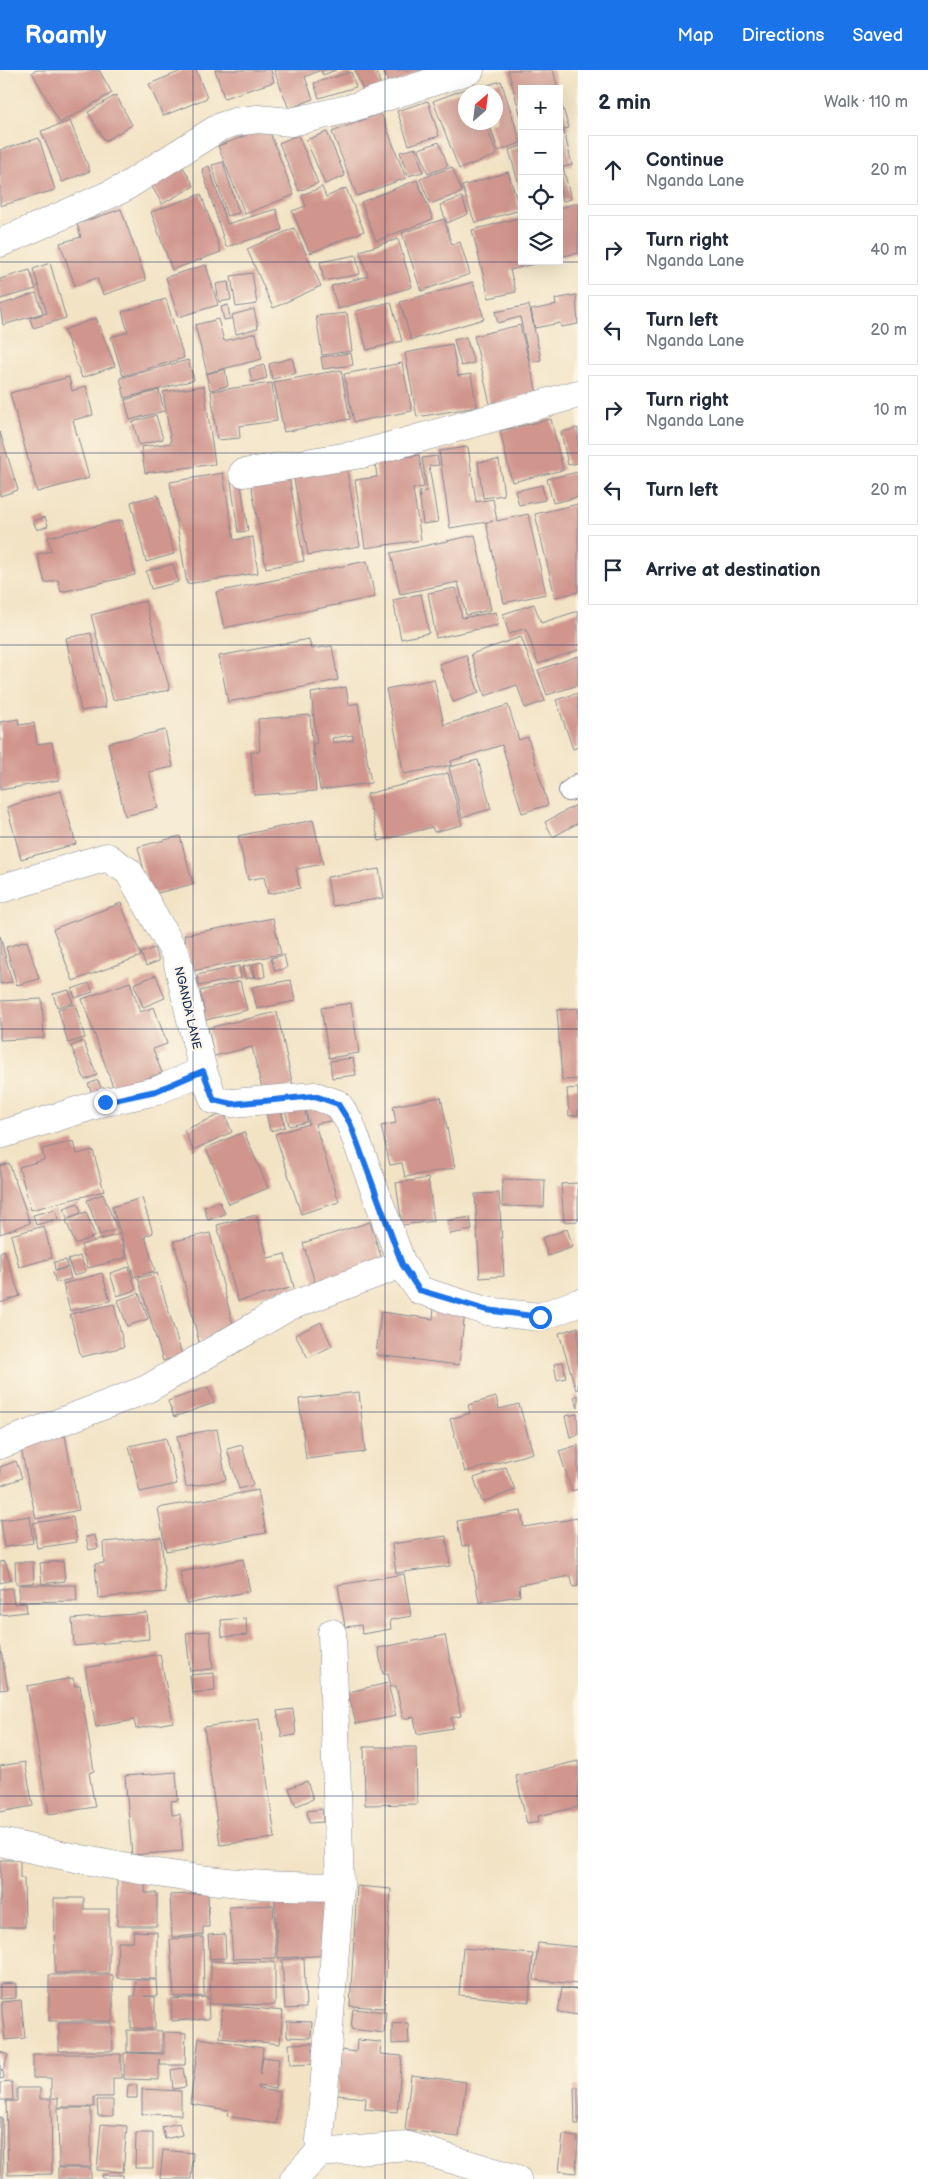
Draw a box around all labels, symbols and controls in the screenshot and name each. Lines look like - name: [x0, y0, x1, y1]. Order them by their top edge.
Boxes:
- text: Roamly: [25, 21, 106, 50]
- text: Map: [678, 25, 714, 46]
- text: Directions: [742, 25, 824, 46]
- text: Saved: [852, 25, 903, 46]
- north arrow: [458, 85, 503, 130]
- map controls: [518, 85, 563, 265]
- button: +: [518, 85, 563, 130]
- text: 2 min: [598, 90, 651, 115]
- text: Walk · 110 m: [824, 93, 908, 112]
- button: −: [518, 130, 563, 175]
- text: Continue: [646, 149, 724, 172]
- icon: ahead: [599, 156, 627, 184]
- text: 20 m: [871, 161, 907, 180]
- text: Nganda Lane: [646, 172, 744, 191]
- button: locate: [518, 175, 563, 220]
- button: layers: [518, 220, 563, 265]
- text: Turn right: [646, 229, 729, 252]
- icon: right: [599, 236, 627, 264]
- text: 40 m: [870, 241, 907, 260]
- text: Nganda Lane: [646, 252, 744, 271]
- text: Turn left: [646, 309, 718, 332]
- icon: left: [599, 316, 627, 344]
- text: 20 m: [871, 321, 907, 340]
- text: Nganda Lane: [646, 332, 744, 351]
- text: Turn right: [646, 389, 729, 412]
- icon: right: [599, 396, 627, 424]
- text: 10 m: [874, 401, 907, 420]
- text: Nganda Lane: [646, 412, 744, 431]
- icon: left: [599, 476, 627, 504]
- text: Turn left: [646, 479, 718, 502]
- text: 20 m: [871, 481, 907, 500]
- icon: arrive: [599, 556, 627, 584]
- text: Arrive at destination: [646, 559, 821, 582]
- street label: NGANDA LANE: [171, 965, 204, 1051]
- route end: [94, 1091, 117, 1114]
- route start: [529, 1306, 552, 1329]

